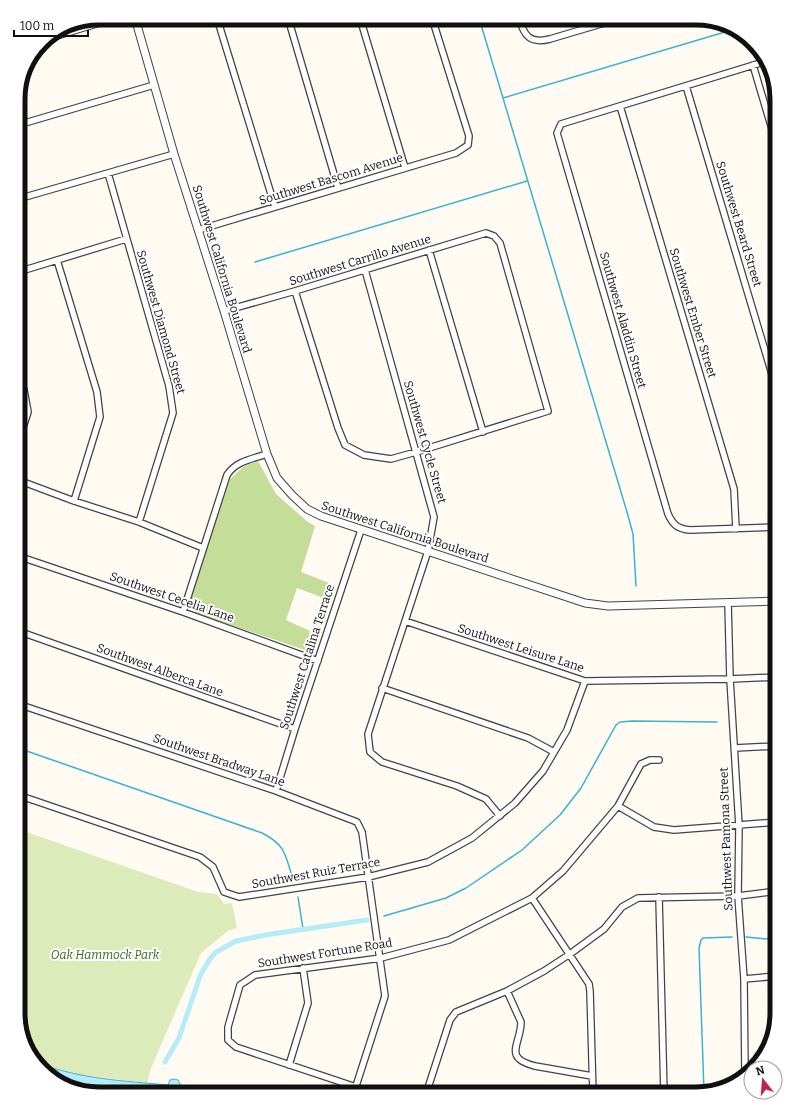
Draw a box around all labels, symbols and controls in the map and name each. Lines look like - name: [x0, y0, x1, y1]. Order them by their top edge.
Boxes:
- scale bar: [14, 12, 88, 38]
- text: 100 m: [20, 19, 55, 33]
- street label: Southwest Bascom Avenue: [257, 150, 405, 208]
- street label: Southwest Beard Street: [713, 160, 765, 289]
- street label: Southwest California Boulevard: [190, 183, 254, 355]
- street label: Southwest Carrillo Avenue: [287, 232, 433, 288]
- street label: Southwest Ember Street: [667, 246, 720, 380]
- street label: Southwest Diamond Street: [134, 248, 188, 396]
- street label: Southwest Aladdin Street: [597, 250, 649, 390]
- street label: Southwest Cycle Street: [401, 379, 449, 506]
- street label: Southwest California Boulevard: [320, 498, 490, 566]
- street label: Southwest Cecelia Lane: [108, 569, 236, 625]
- street label: Southwest Catalina Terrace: [277, 583, 337, 731]
- street label: Southwest Leisure Lane: [456, 621, 586, 675]
- street label: Southwest Alberca Lane: [95, 641, 225, 699]
- street label: Southwest Bradway Lane: [151, 731, 287, 789]
- street label: Southwest Pamona Street: [716, 766, 735, 911]
- street label: Southwest Ruiz Terrace: [251, 855, 381, 891]
- street label: Southwest Fortune Road: [257, 935, 393, 971]
- park label: Oak Hammock Park: [51, 948, 160, 962]
- north arrow: [743, 1060, 783, 1100]
- text: N: [754, 1063, 767, 1078]

